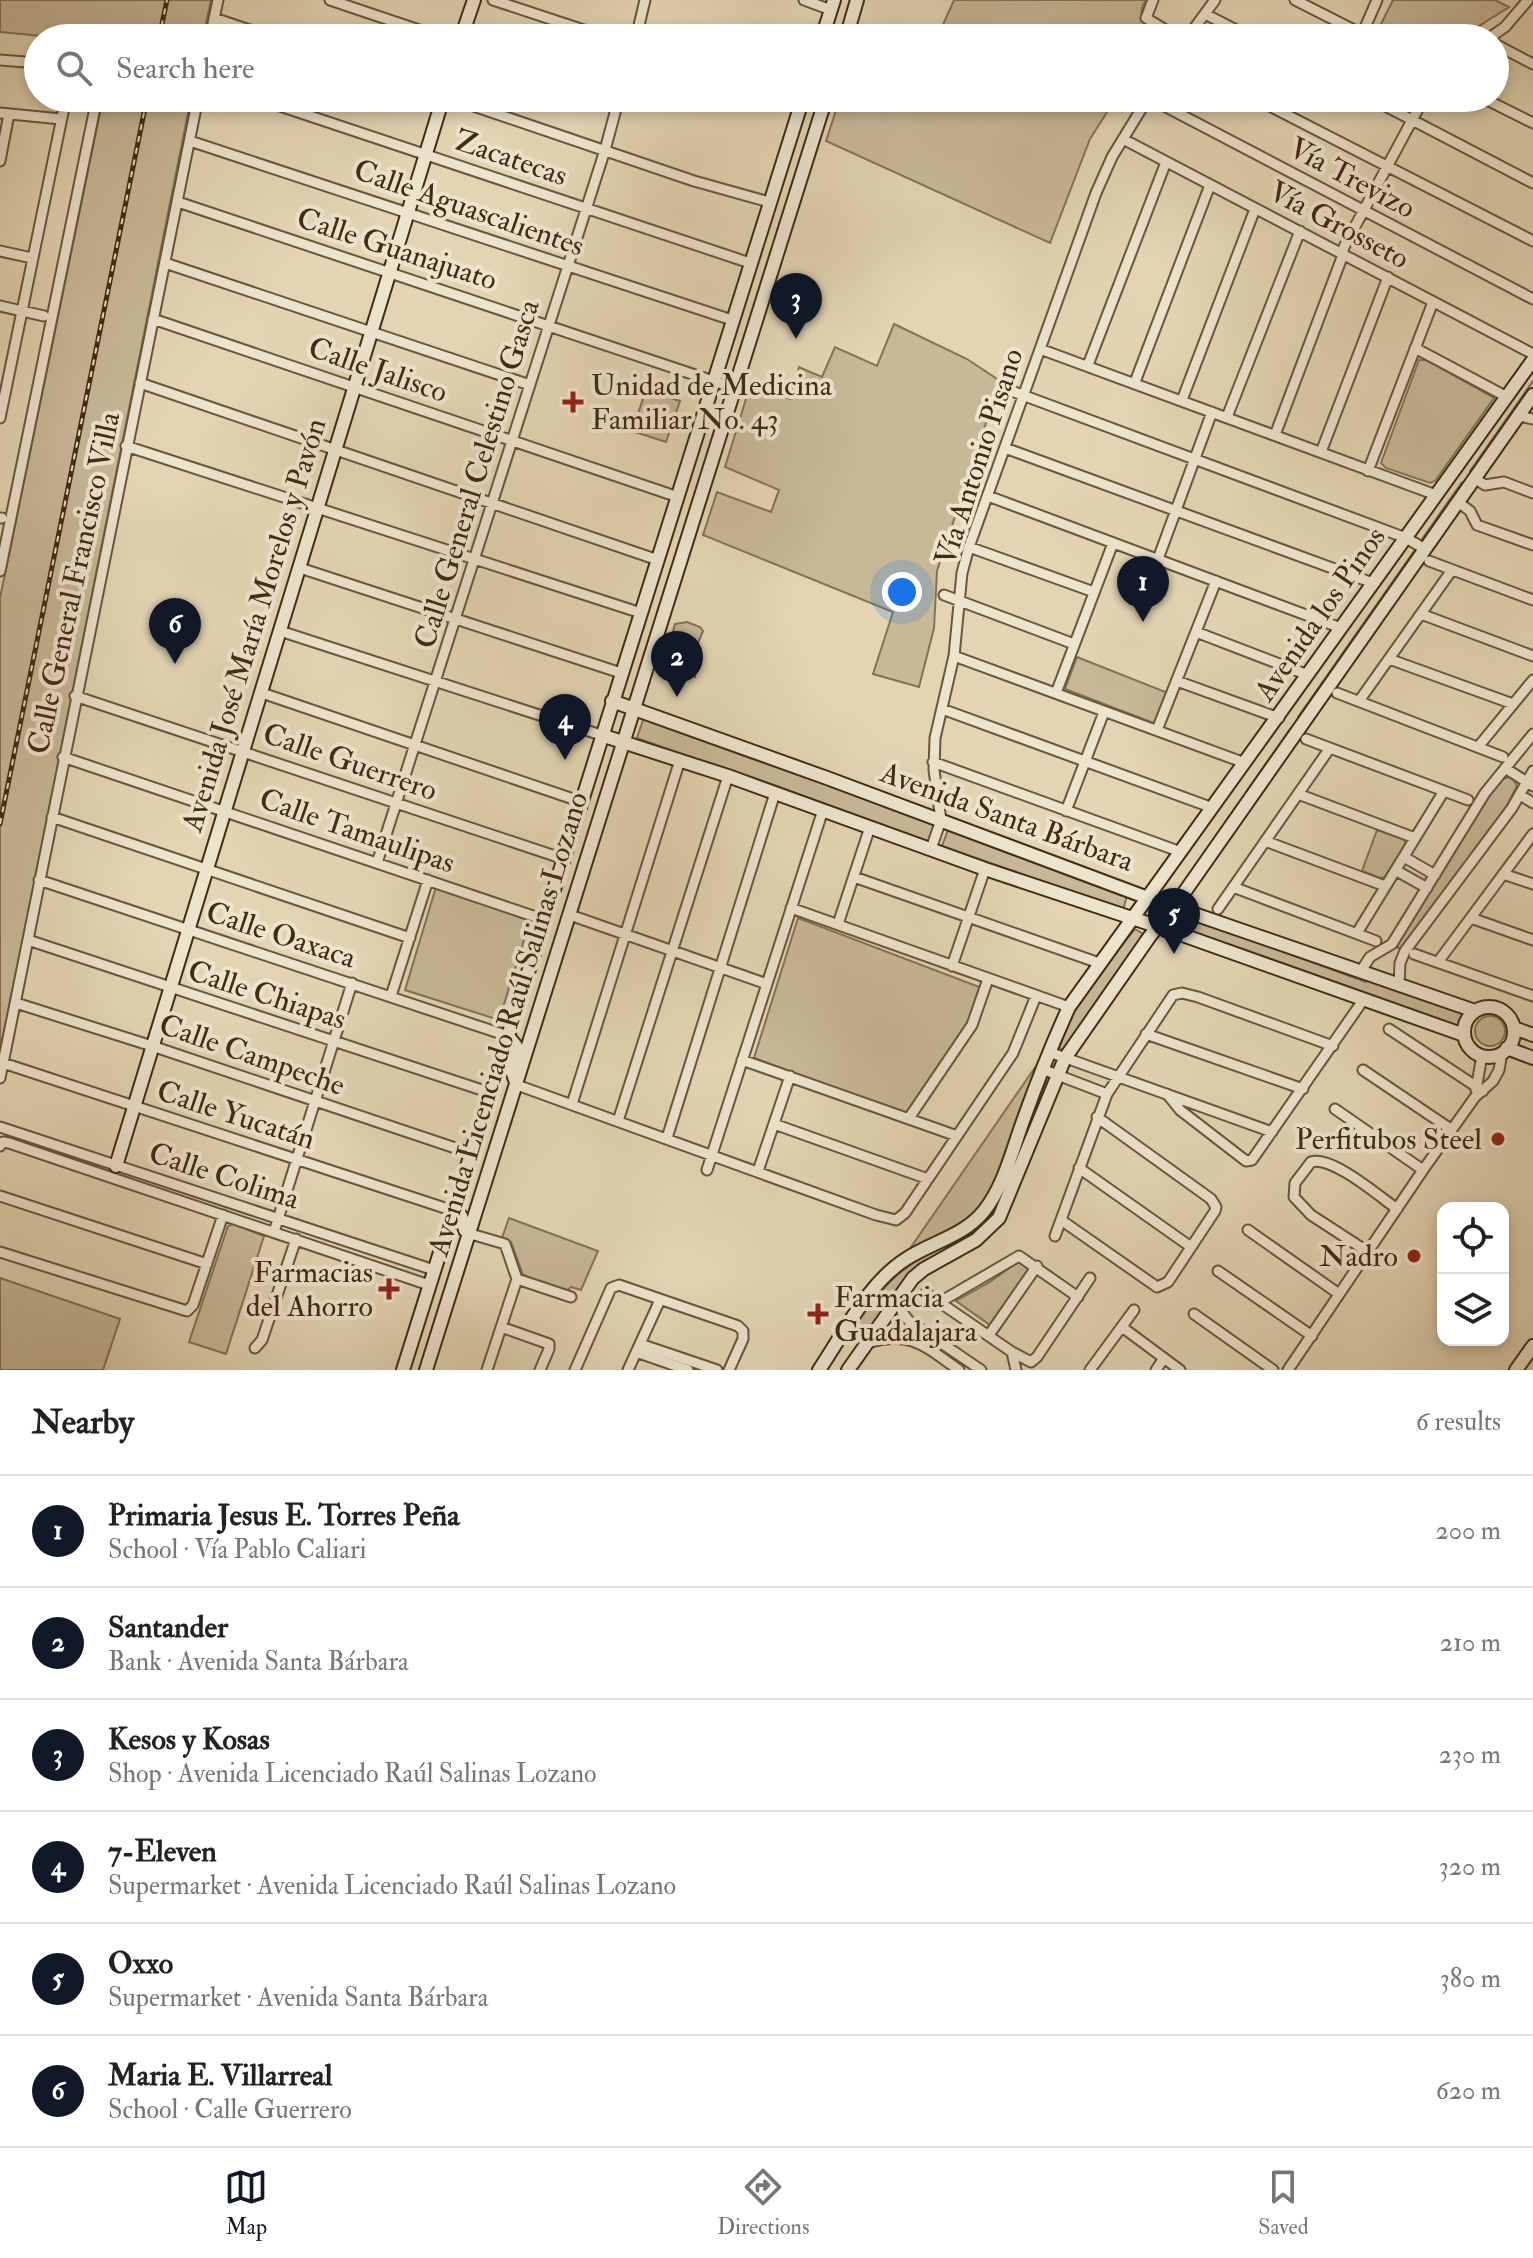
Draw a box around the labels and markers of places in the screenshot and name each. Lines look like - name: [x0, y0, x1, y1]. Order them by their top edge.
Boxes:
- pin: 3: [770, 273, 822, 339]
- place label: Unidad de Medicina Familiar No. 43: [591, 367, 833, 438]
- marker: Unidad de Medicina Familiar No. 43: [562, 391, 584, 413]
- pin: 1: [1117, 556, 1169, 622]
- pin: 6: [149, 598, 201, 664]
- pin: 2: [651, 631, 703, 697]
- pin: 4: [539, 694, 591, 760]
- pin: 5: [1148, 888, 1200, 954]
- place label: Perfitubos Steel: [1295, 1121, 1482, 1158]
- marker: Perfitubos Steel: [1489, 1130, 1507, 1148]
- place label: Nadro: [1319, 1238, 1398, 1275]
- marker: Nadro: [1405, 1247, 1423, 1265]
- place label: Farmacias del Ahorro: [246, 1254, 373, 1325]
- place label: Farmacia Guadalajara: [834, 1279, 978, 1350]
- marker: Farmacias del Ahorro: [380, 1280, 398, 1298]
- marker: Farmacia Guadalajara: [809, 1305, 827, 1323]

